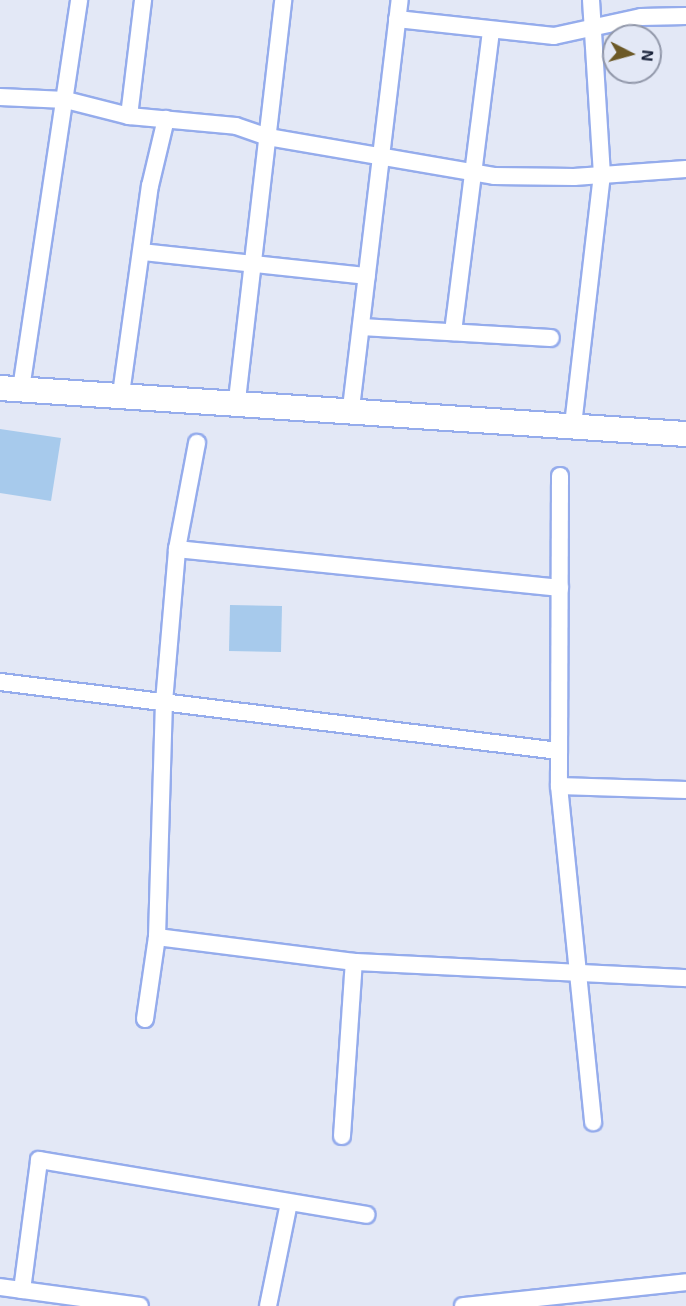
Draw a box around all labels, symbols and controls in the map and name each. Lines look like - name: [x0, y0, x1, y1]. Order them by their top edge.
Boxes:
- north arrow: [602, 24, 662, 84]
- text: N: [638, 49, 658, 62]

